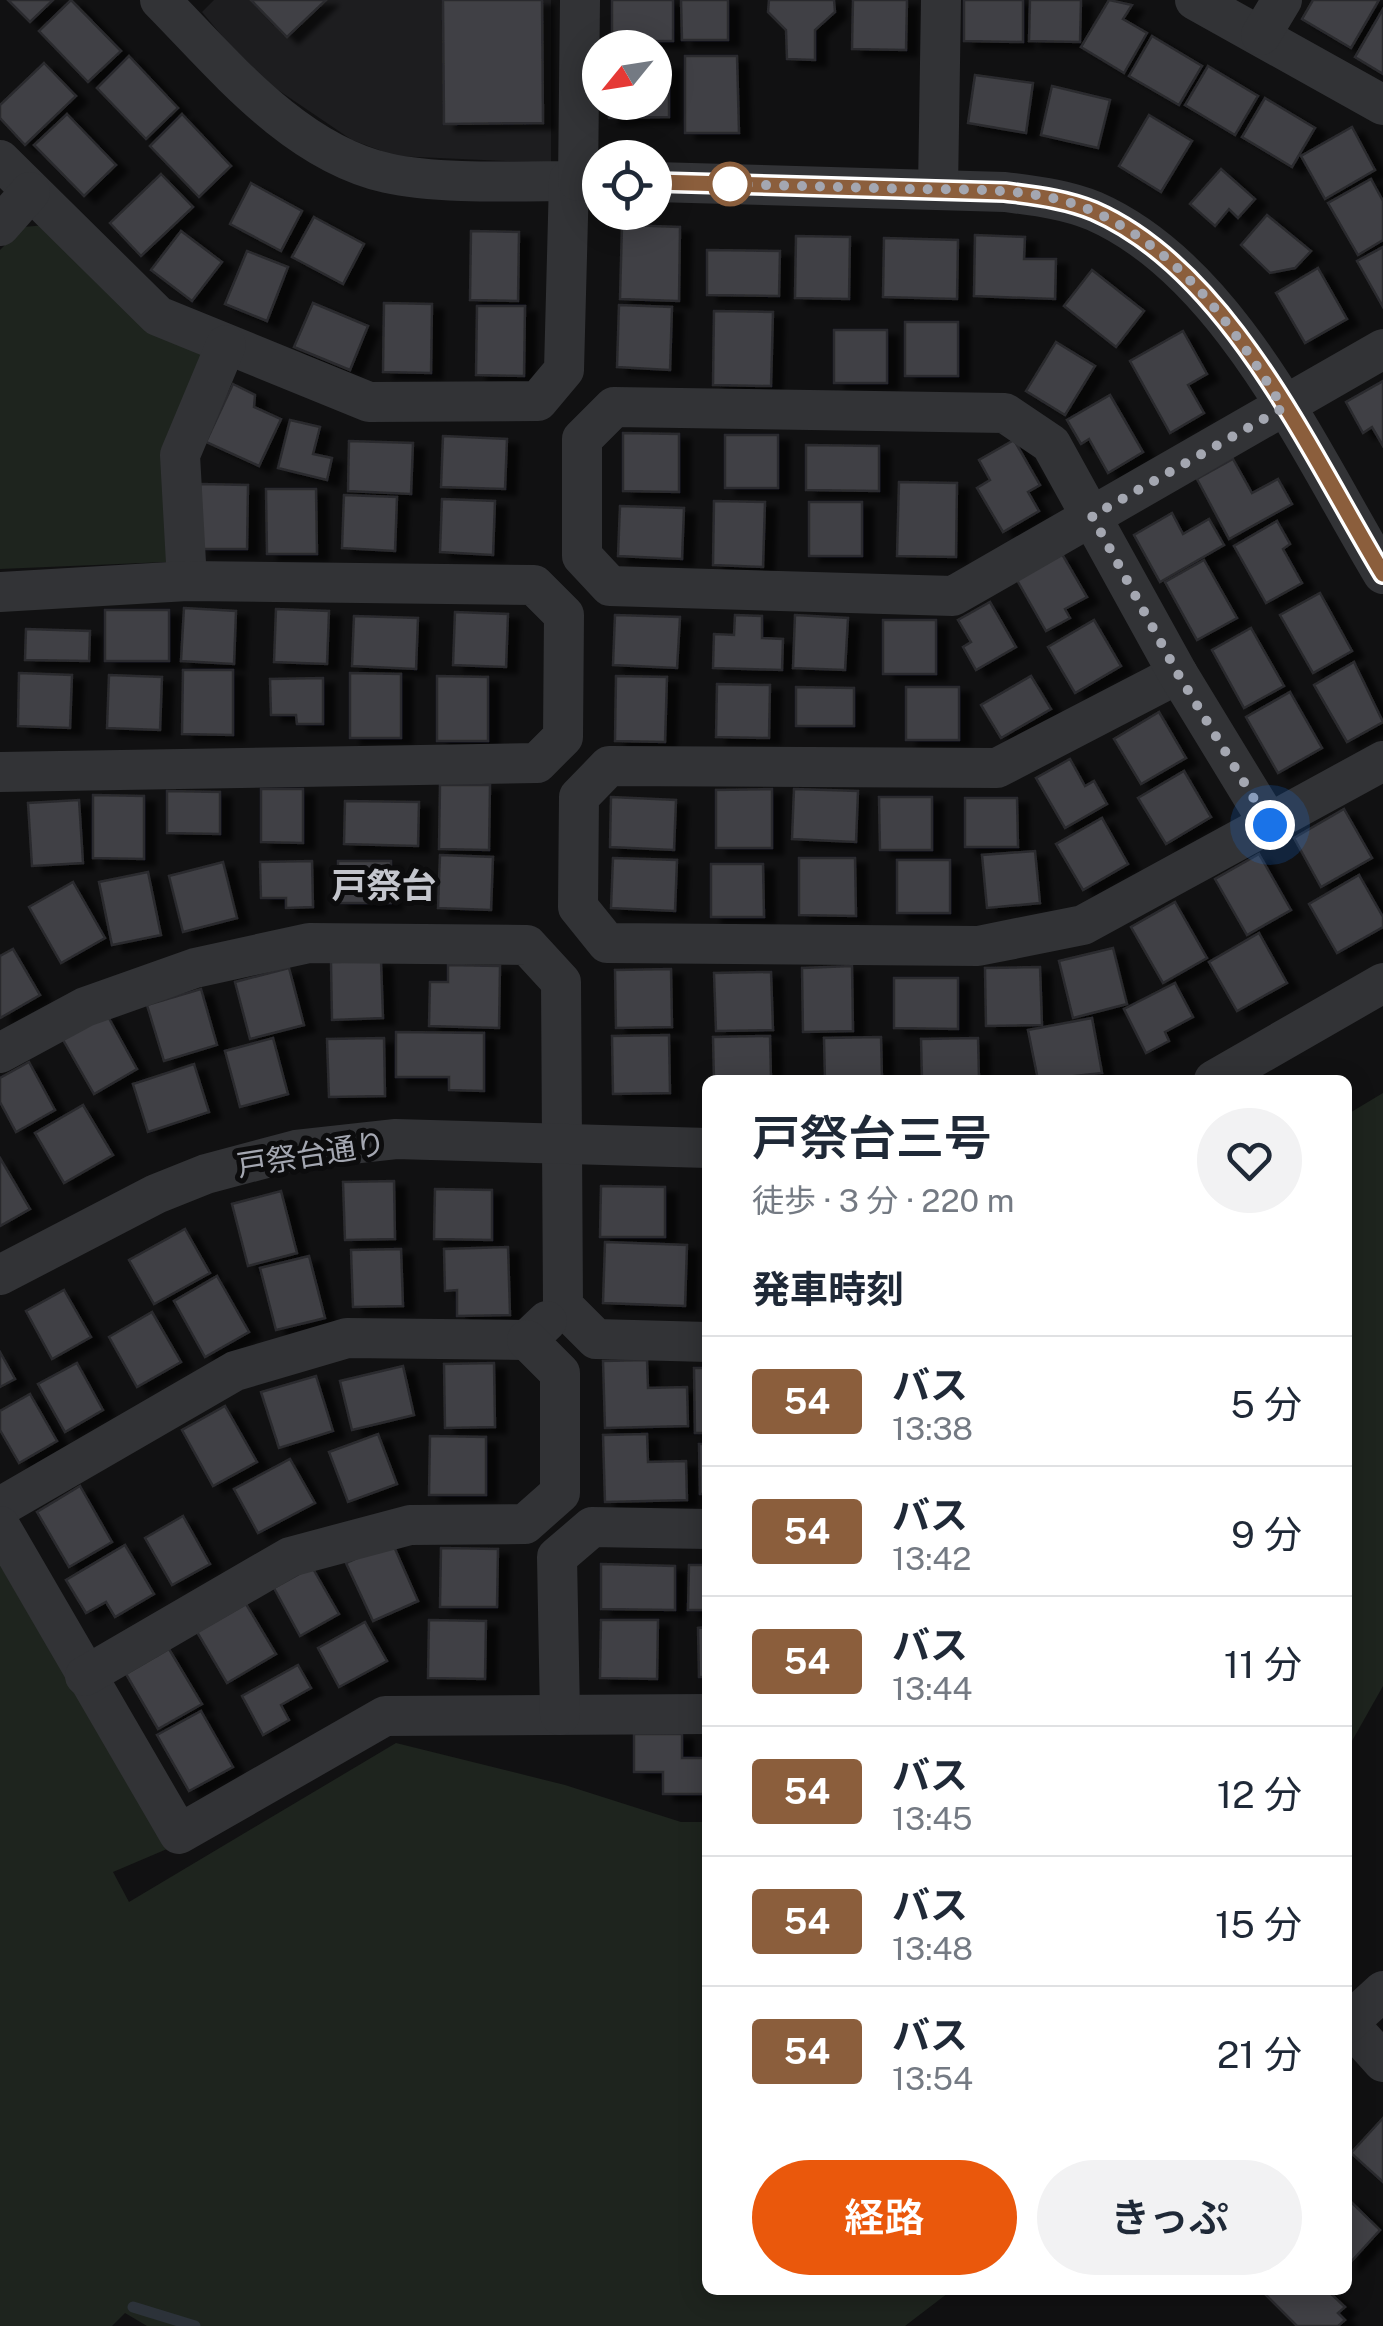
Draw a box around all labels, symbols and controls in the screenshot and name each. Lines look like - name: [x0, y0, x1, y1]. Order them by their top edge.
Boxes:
- north arrow: [582, 30, 672, 120]
- map controls: [582, 30, 672, 230]
- button: locate: [582, 140, 672, 230]
- unlabelled marker: [709, 163, 751, 205]
- your location: [1245, 800, 1295, 850]
- district label: 戸祭台: [331, 865, 437, 906]
- button: heart: [1197, 1108, 1302, 1213]
- text: 戸祭台三号: [752, 1109, 992, 1166]
- street label: 戸祭台通り: [234, 1124, 388, 1184]
- text: 徒歩 · 3 分 · 220 m: [752, 1182, 1015, 1219]
- text: 発車時刻: [752, 1267, 904, 1312]
- text: バス: [892, 1363, 968, 1408]
- text: 54: [784, 1381, 830, 1422]
- text: 5 分: [1230, 1382, 1302, 1427]
- text: 13:38: [892, 1410, 973, 1447]
- text: バス: [892, 1493, 968, 1538]
- text: 54: [784, 1511, 830, 1552]
- text: 9 分: [1231, 1512, 1302, 1557]
- text: 13:42: [892, 1540, 971, 1577]
- text: バス: [892, 1623, 968, 1668]
- text: 54: [784, 1641, 830, 1682]
- text: 11 分: [1224, 1642, 1302, 1687]
- text: 13:44: [892, 1670, 972, 1707]
- text: バス: [892, 1753, 968, 1798]
- text: 54: [784, 1771, 830, 1812]
- text: 12 分: [1217, 1772, 1302, 1817]
- text: 13:45: [892, 1800, 973, 1837]
- text: バス: [892, 1883, 968, 1928]
- text: 54: [784, 1901, 830, 1942]
- text: 15 分: [1215, 1902, 1302, 1947]
- text: 13:48: [892, 1930, 973, 1967]
- text: バス: [892, 2013, 968, 2058]
- text: 54: [784, 2031, 830, 2072]
- text: 21 分: [1217, 2032, 1302, 2077]
- text: 13:54: [892, 2060, 973, 2097]
- button: 経路: [752, 2160, 1017, 2275]
- button: きっぷ: [1037, 2160, 1302, 2275]

